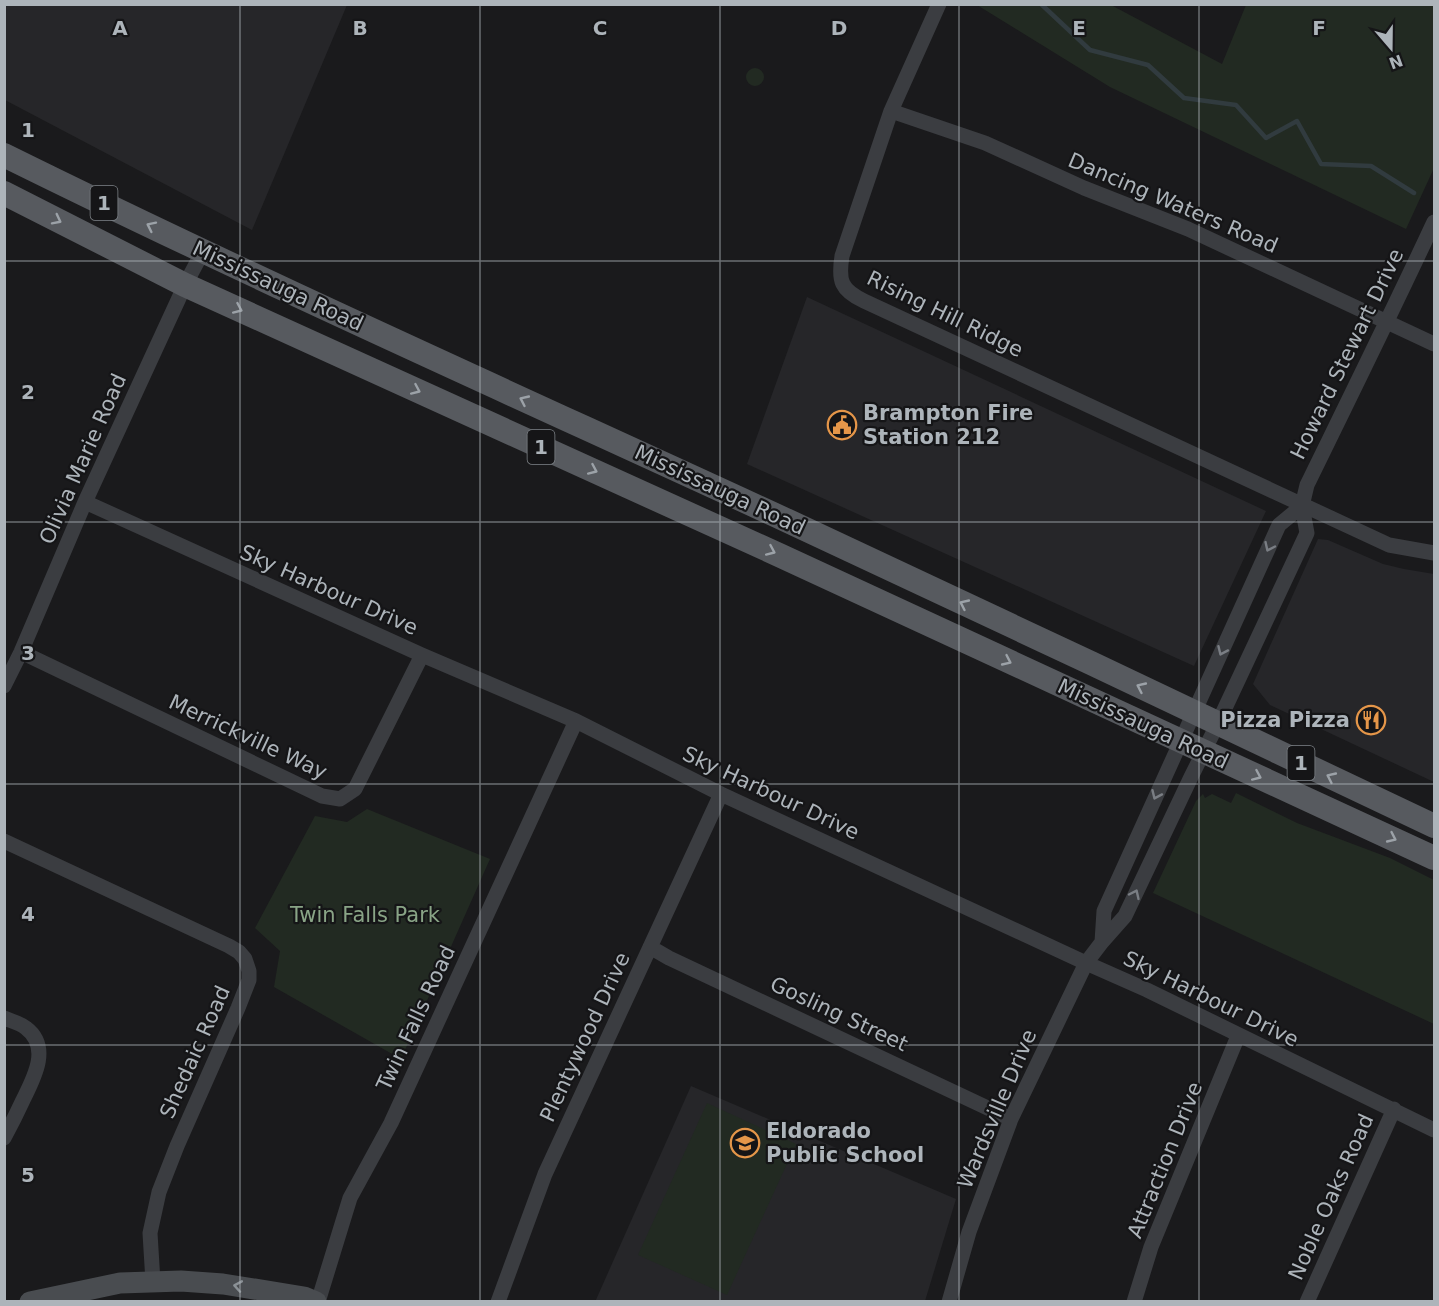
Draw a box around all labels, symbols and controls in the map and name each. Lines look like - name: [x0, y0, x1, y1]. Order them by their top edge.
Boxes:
- text: A: [112, 16, 128, 40]
- text: B: [352, 16, 368, 40]
- text: C: [593, 16, 607, 40]
- text: D: [831, 16, 847, 40]
- text: E: [1072, 16, 1086, 40]
- text: F: [1312, 16, 1326, 40]
- north arrow: [1361, 18, 1421, 78]
- text: N: [1386, 50, 1406, 73]
- text: 1: [21, 118, 35, 142]
- street label: Dancing Waters Road: [1065, 148, 1281, 258]
- road number: 1: [90, 186, 118, 220]
- one-way arrow: [50, 212, 61, 224]
- one-way arrow: [146, 221, 157, 233]
- street label: Mississauga Road: [189, 236, 367, 336]
- street label: Howard Stewart Drive: [1286, 245, 1408, 463]
- street label: Rising Hill Ridge: [863, 266, 1027, 362]
- one-way arrow: [232, 301, 243, 313]
- street label: Olivia Marie Road: [35, 370, 131, 548]
- text: 2: [21, 380, 35, 404]
- one-way arrow: [409, 382, 420, 394]
- one-way arrow: [520, 396, 531, 408]
- place label: Brampton Fire Station 212: [863, 401, 1033, 449]
- public building icon: Brampton Fire Station 212: [826, 409, 858, 441]
- road number: 1: [528, 430, 554, 464]
- street label: Mississauga Road: [631, 440, 809, 540]
- one-way arrow: [587, 463, 598, 475]
- street label: Sky Harbour Drive: [236, 540, 422, 640]
- one-way arrow: [1264, 541, 1276, 552]
- one-way arrow: [764, 544, 775, 556]
- one-way arrow: [960, 599, 971, 611]
- text: 3: [21, 641, 35, 665]
- one-way arrow: [1217, 644, 1229, 655]
- one-way arrow: [1001, 653, 1012, 665]
- street label: Mississauga Road: [1054, 674, 1232, 774]
- one-way arrow: [1136, 682, 1147, 694]
- street label: Merrickville Way: [165, 690, 331, 784]
- restaurant icon: Pizza Pizza: [1355, 704, 1387, 736]
- place label: Pizza Pizza: [1220, 708, 1350, 732]
- street label: Sky Harbour Drive: [679, 742, 863, 844]
- road number: 1: [1288, 746, 1314, 780]
- one-way arrow: [1250, 769, 1261, 781]
- one-way arrow: [1327, 772, 1338, 784]
- one-way arrow: [1152, 788, 1164, 799]
- one-way arrow: [1386, 831, 1397, 843]
- one-way arrow: [1127, 890, 1139, 901]
- text: 4: [21, 902, 35, 926]
- park label: Twin Falls Park: [289, 903, 441, 927]
- street label: Twin Falls Road: [371, 942, 460, 1095]
- street label: Sky Harbour Drive: [1119, 946, 1303, 1052]
- street label: Plentywood Drive: [535, 948, 635, 1126]
- street label: Gosling Street: [766, 972, 912, 1056]
- street label: Shedaic Road: [155, 982, 235, 1122]
- street label: Wardsville Drive: [953, 1026, 1041, 1192]
- street label: Attraction Drive: [1123, 1078, 1207, 1242]
- street label: Noble Oaks Road: [1284, 1110, 1378, 1284]
- place label: Eldorado Public School: [766, 1119, 924, 1167]
- school or university icon: Eldorado Public School: [729, 1127, 761, 1159]
- text: 5: [21, 1163, 35, 1187]
- one-way arrow: [233, 1280, 243, 1293]

